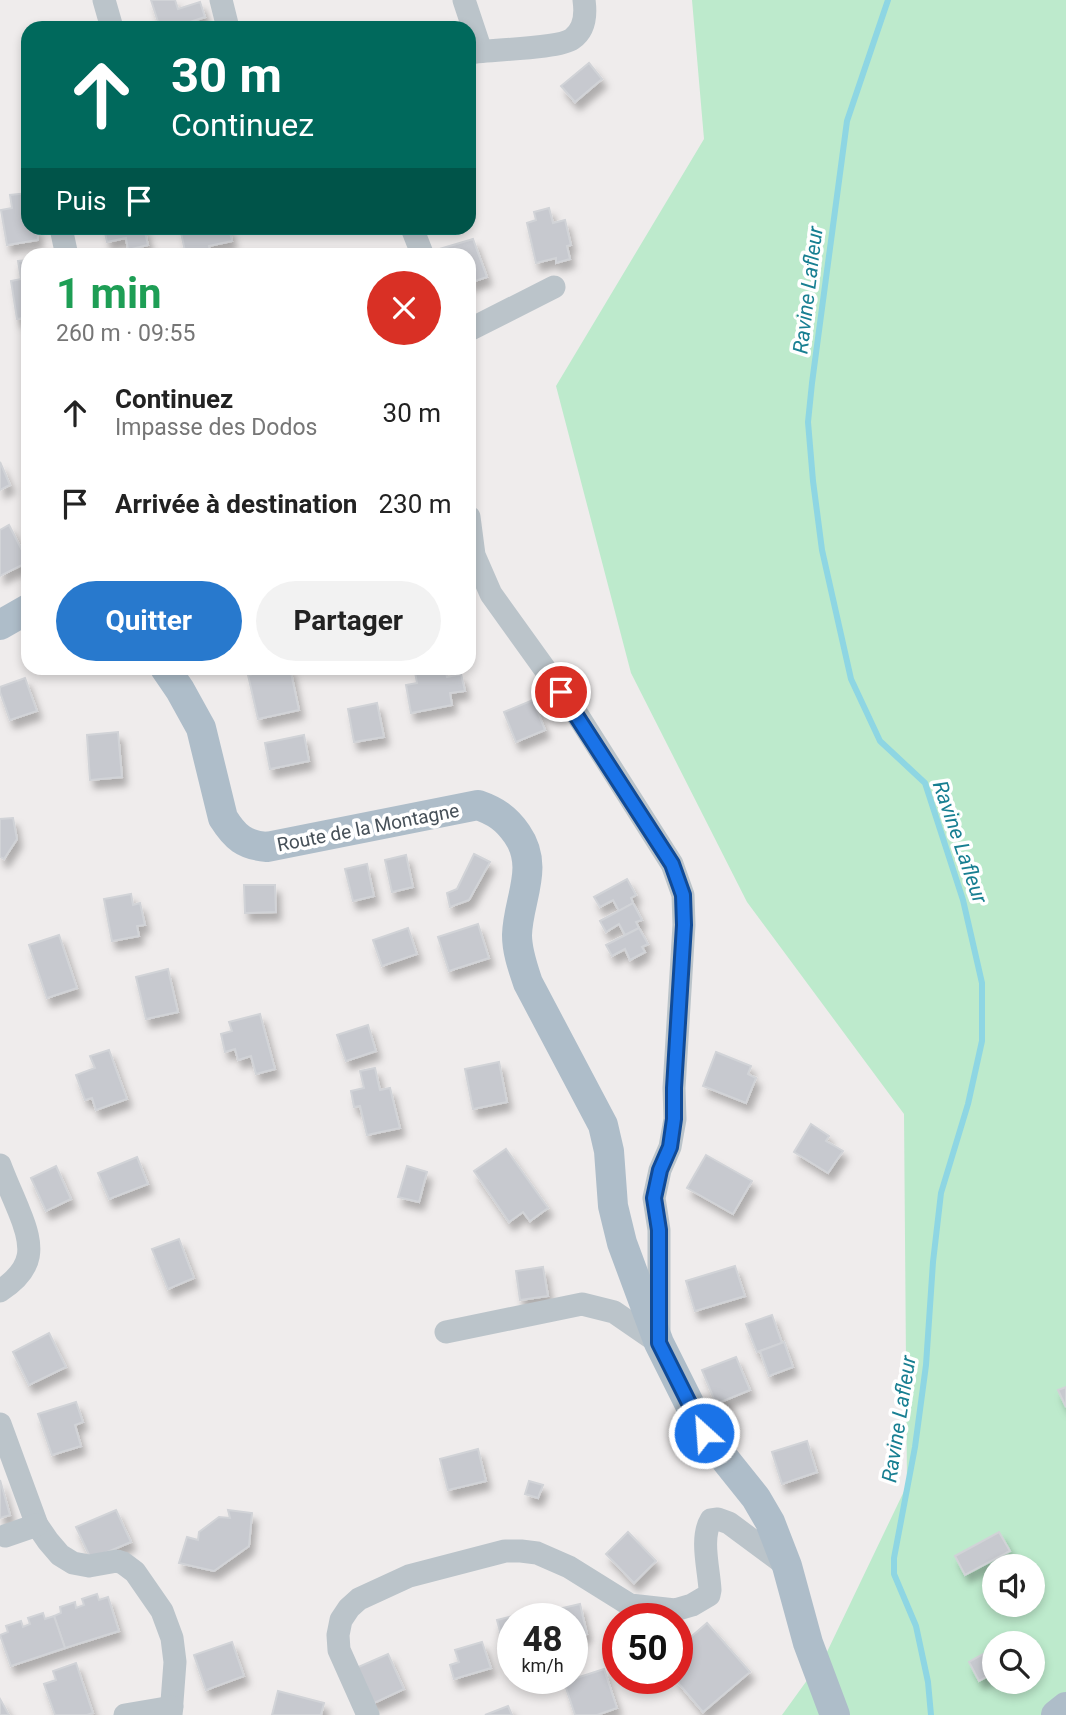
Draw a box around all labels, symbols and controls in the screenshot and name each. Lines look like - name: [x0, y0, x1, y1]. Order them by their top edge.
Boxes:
- text: 30 m: [171, 47, 282, 104]
- icon: ahead: [56, 49, 147, 140]
- text: Continuez: [171, 106, 314, 144]
- icon: arrive: [120, 182, 158, 220]
- text: Puis: [56, 186, 106, 216]
- water label: Ravine Lafleur: [788, 224, 828, 355]
- text: 1 min: [56, 269, 162, 318]
- button: close: [367, 271, 441, 345]
- text: 260 m · 09:55: [56, 320, 195, 347]
- text: Continuez: [115, 384, 233, 414]
- icon: ahead: [56, 394, 94, 432]
- text: 30 m: [383, 398, 441, 428]
- text: Impasse des Dodos: [115, 414, 317, 441]
- icon: arrive: [56, 485, 94, 523]
- text: Arrivée à destination: [115, 489, 357, 519]
- text: 230 m: [378, 489, 452, 519]
- button: Quitter: [56, 581, 242, 661]
- button: Partager: [256, 581, 441, 661]
- pin: [531, 662, 591, 722]
- icon: arrive: [542, 673, 580, 711]
- water label: Ravine Lafleur: [928, 778, 993, 907]
- street label: Route de la Montagne: [275, 799, 461, 856]
- water label: Ravine Lafleur: [877, 1353, 921, 1484]
- position arrow: [667, 1396, 741, 1470]
- map controls: [982, 1554, 1045, 1694]
- button: sound: [982, 1554, 1045, 1617]
- speed limit sign: 50: [602, 1603, 693, 1694]
- text: 48: [522, 1619, 563, 1660]
- button: search: [982, 1631, 1045, 1694]
- text: km/h: [521, 1655, 564, 1676]

